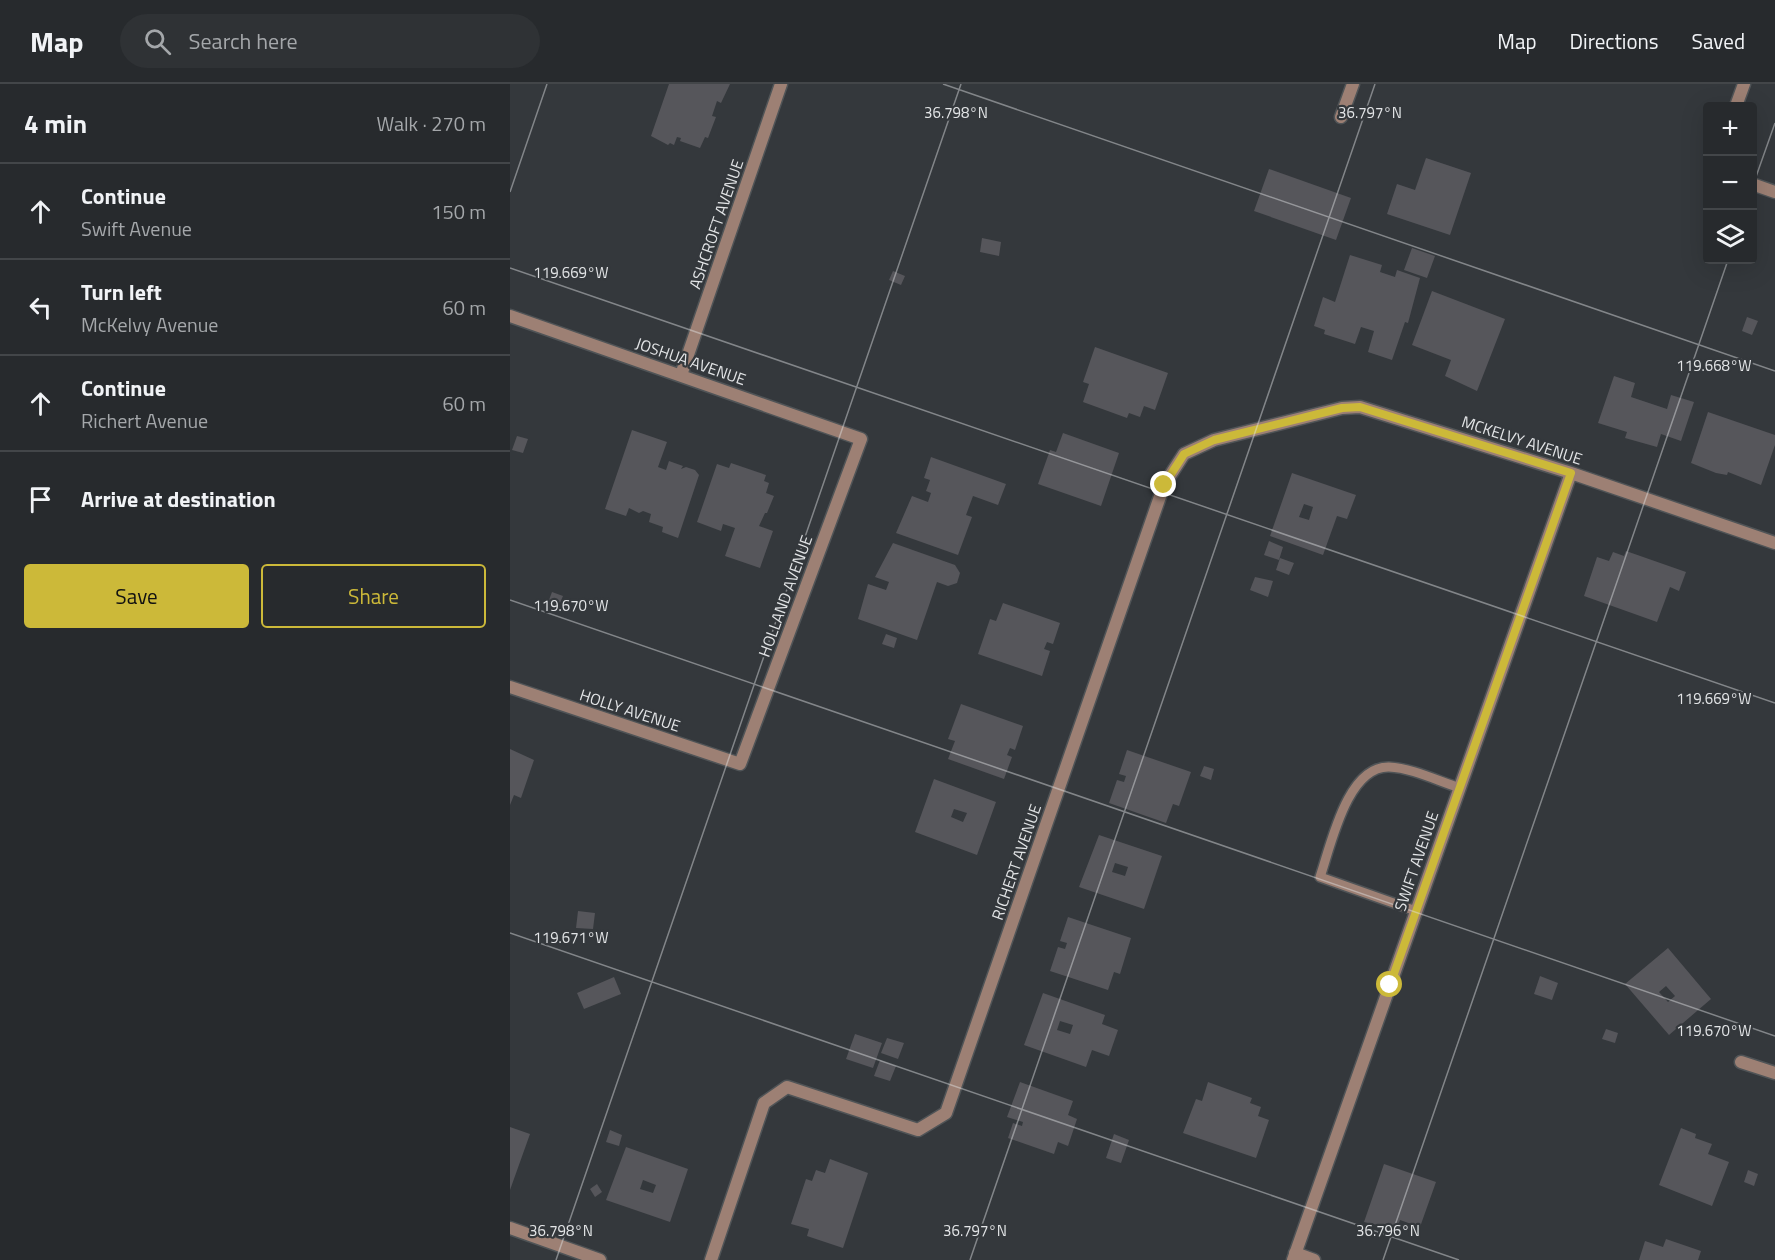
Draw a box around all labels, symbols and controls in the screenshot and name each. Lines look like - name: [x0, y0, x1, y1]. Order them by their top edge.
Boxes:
- search box: [120, 14, 540, 68]
- text: Map: [30, 20, 84, 63]
- text: Search here: [189, 24, 298, 58]
- icon: search: [141, 25, 174, 58]
- text: Map: [1497, 25, 1537, 57]
- text: Directions: [1570, 25, 1659, 57]
- text: Saved: [1692, 25, 1745, 57]
- text: 36.798°N: [924, 101, 988, 124]
- text: 36.797°N: [1338, 101, 1402, 124]
- map controls: [1703, 102, 1757, 264]
- button: +: [1703, 102, 1757, 156]
- text: 4 min: [24, 104, 87, 143]
- text: Walk · 270 m: [377, 108, 486, 139]
- street label: ASHCROFT AVENUE: [683, 156, 749, 292]
- button: −: [1703, 156, 1757, 210]
- text: Continue: [81, 179, 166, 213]
- icon: ahead: [24, 195, 57, 228]
- text: 150 m: [431, 196, 486, 227]
- button: layers: [1703, 210, 1757, 264]
- text: Swift Avenue: [81, 213, 192, 244]
- text: 119.669°W: [533, 261, 609, 284]
- text: Turn left: [81, 275, 162, 309]
- icon: left: [24, 291, 57, 324]
- text: 60 m: [442, 292, 486, 323]
- text: McKelvy Avenue: [81, 309, 218, 340]
- street label: JOSHUA AVENUE: [633, 331, 749, 391]
- text: 119.668°W: [1676, 354, 1752, 377]
- text: Continue: [81, 371, 166, 405]
- icon: ahead: [24, 387, 57, 420]
- text: 60 m: [442, 388, 486, 419]
- text: Richert Avenue: [81, 405, 208, 436]
- street label: MCKELVY AVENUE: [1459, 409, 1586, 471]
- route end: [1150, 471, 1176, 497]
- text: Arrive at destination: [81, 482, 276, 516]
- icon: arrive: [24, 483, 57, 516]
- street label: HOLLAND AVENUE: [752, 532, 818, 660]
- button: Save: [24, 564, 249, 628]
- button: Share: [261, 564, 486, 628]
- text: 119.670°W: [533, 594, 609, 617]
- street label: HOLLY AVENUE: [577, 682, 684, 738]
- text: 119.669°W: [1676, 687, 1752, 710]
- street label: RICHERT AVENUE: [985, 801, 1047, 923]
- street label: SWIFT AVENUE: [1388, 808, 1444, 914]
- text: 119.671°W: [533, 926, 609, 949]
- route start: [1376, 971, 1402, 997]
- text: 119.670°W: [1676, 1019, 1752, 1042]
- text: 36.798°N: [529, 1219, 593, 1242]
- text: 36.797°N: [943, 1219, 1007, 1242]
- text: 36.796°N: [1356, 1219, 1420, 1242]

